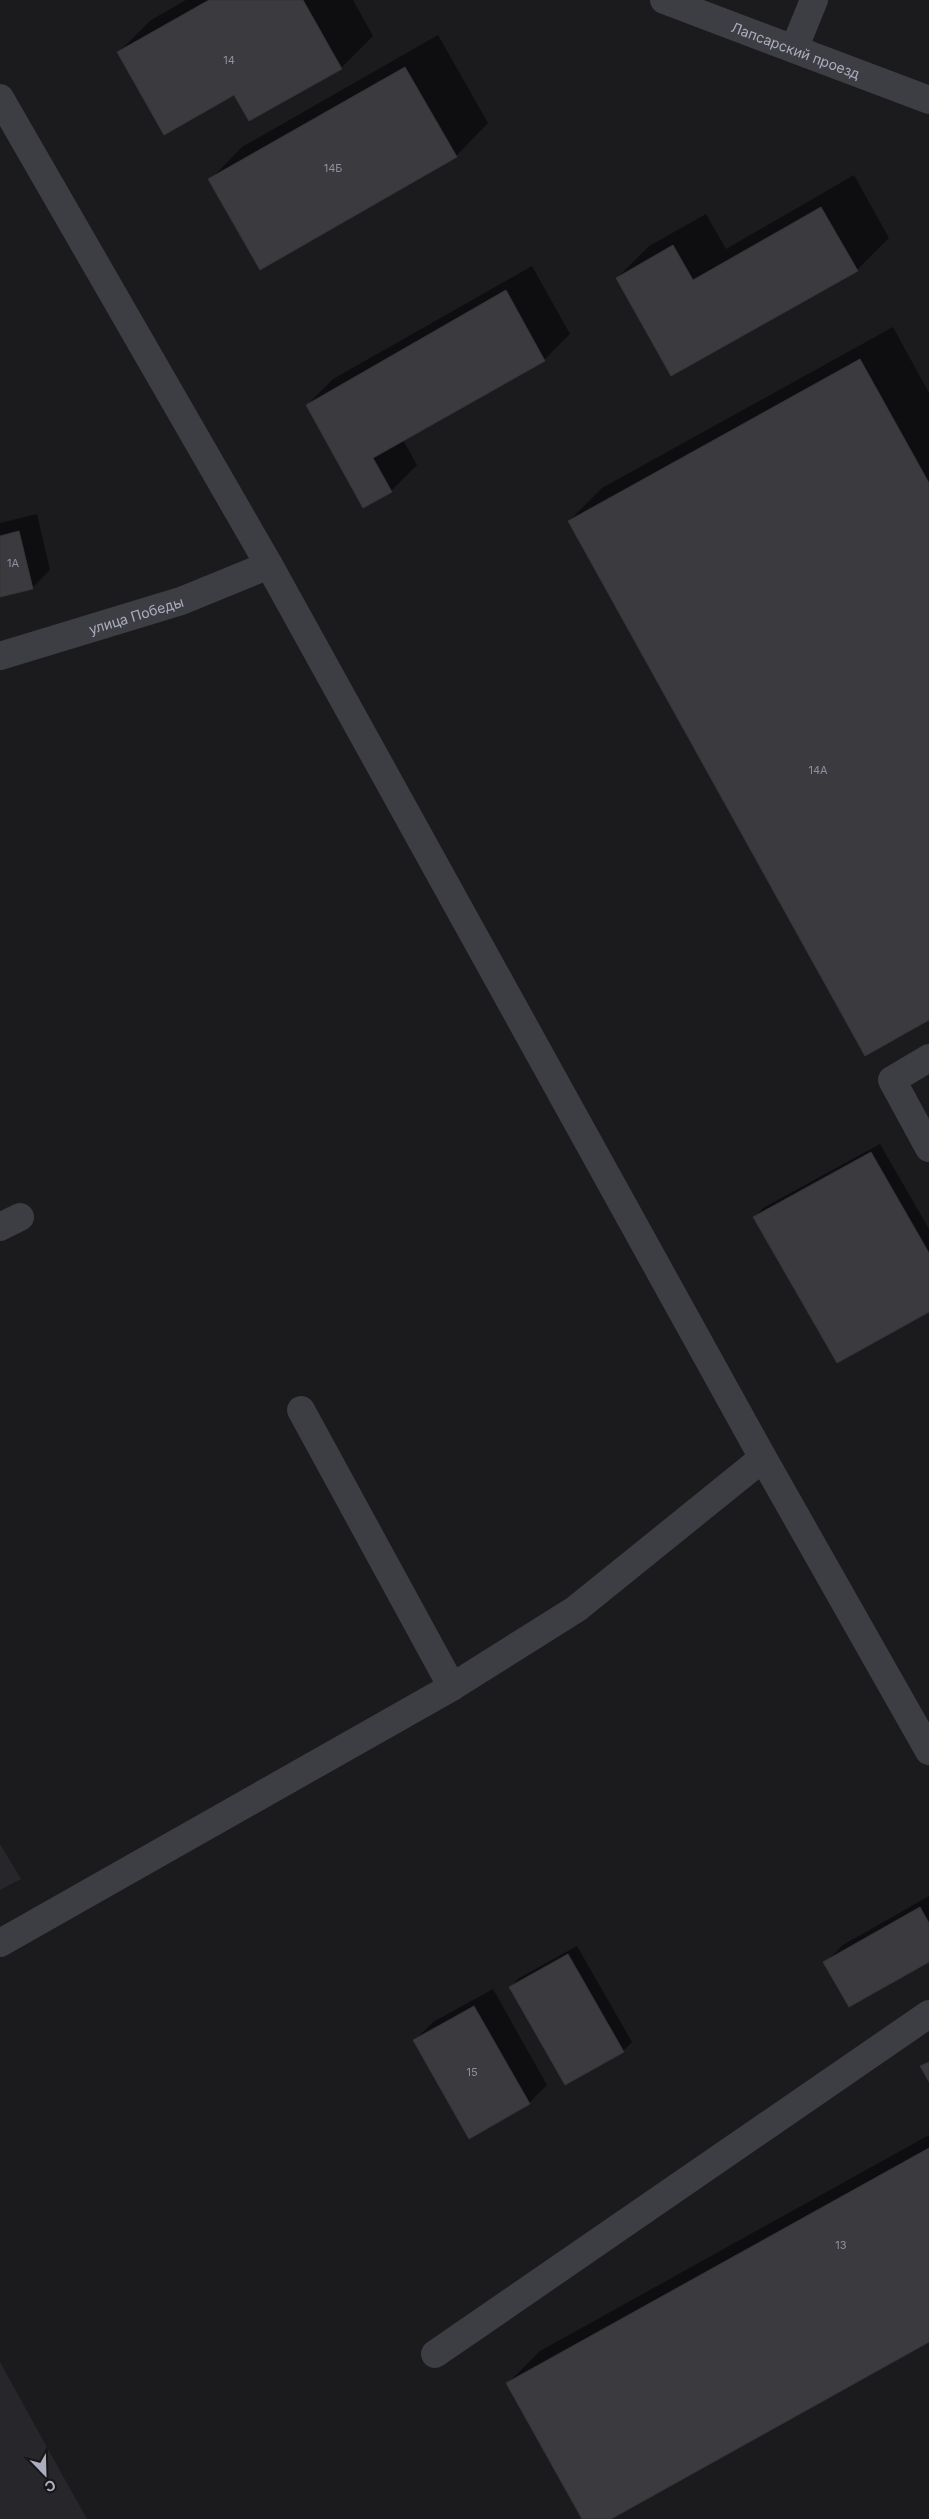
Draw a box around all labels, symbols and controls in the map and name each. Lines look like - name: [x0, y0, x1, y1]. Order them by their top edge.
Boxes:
- street label: Лапсарский проезд: [729, 18, 863, 82]
- house number: 14: [223, 53, 235, 67]
- house number: 14Б: [324, 161, 342, 175]
- house number: 1А: [7, 556, 19, 570]
- street label: улица Победы: [86, 592, 185, 637]
- house number: 14А: [808, 763, 828, 777]
- house number: 15: [466, 2065, 478, 2079]
- house number: 13: [835, 2238, 847, 2252]
- north arrow: [20, 2449, 70, 2499]
- text: С: [42, 2477, 58, 2496]

